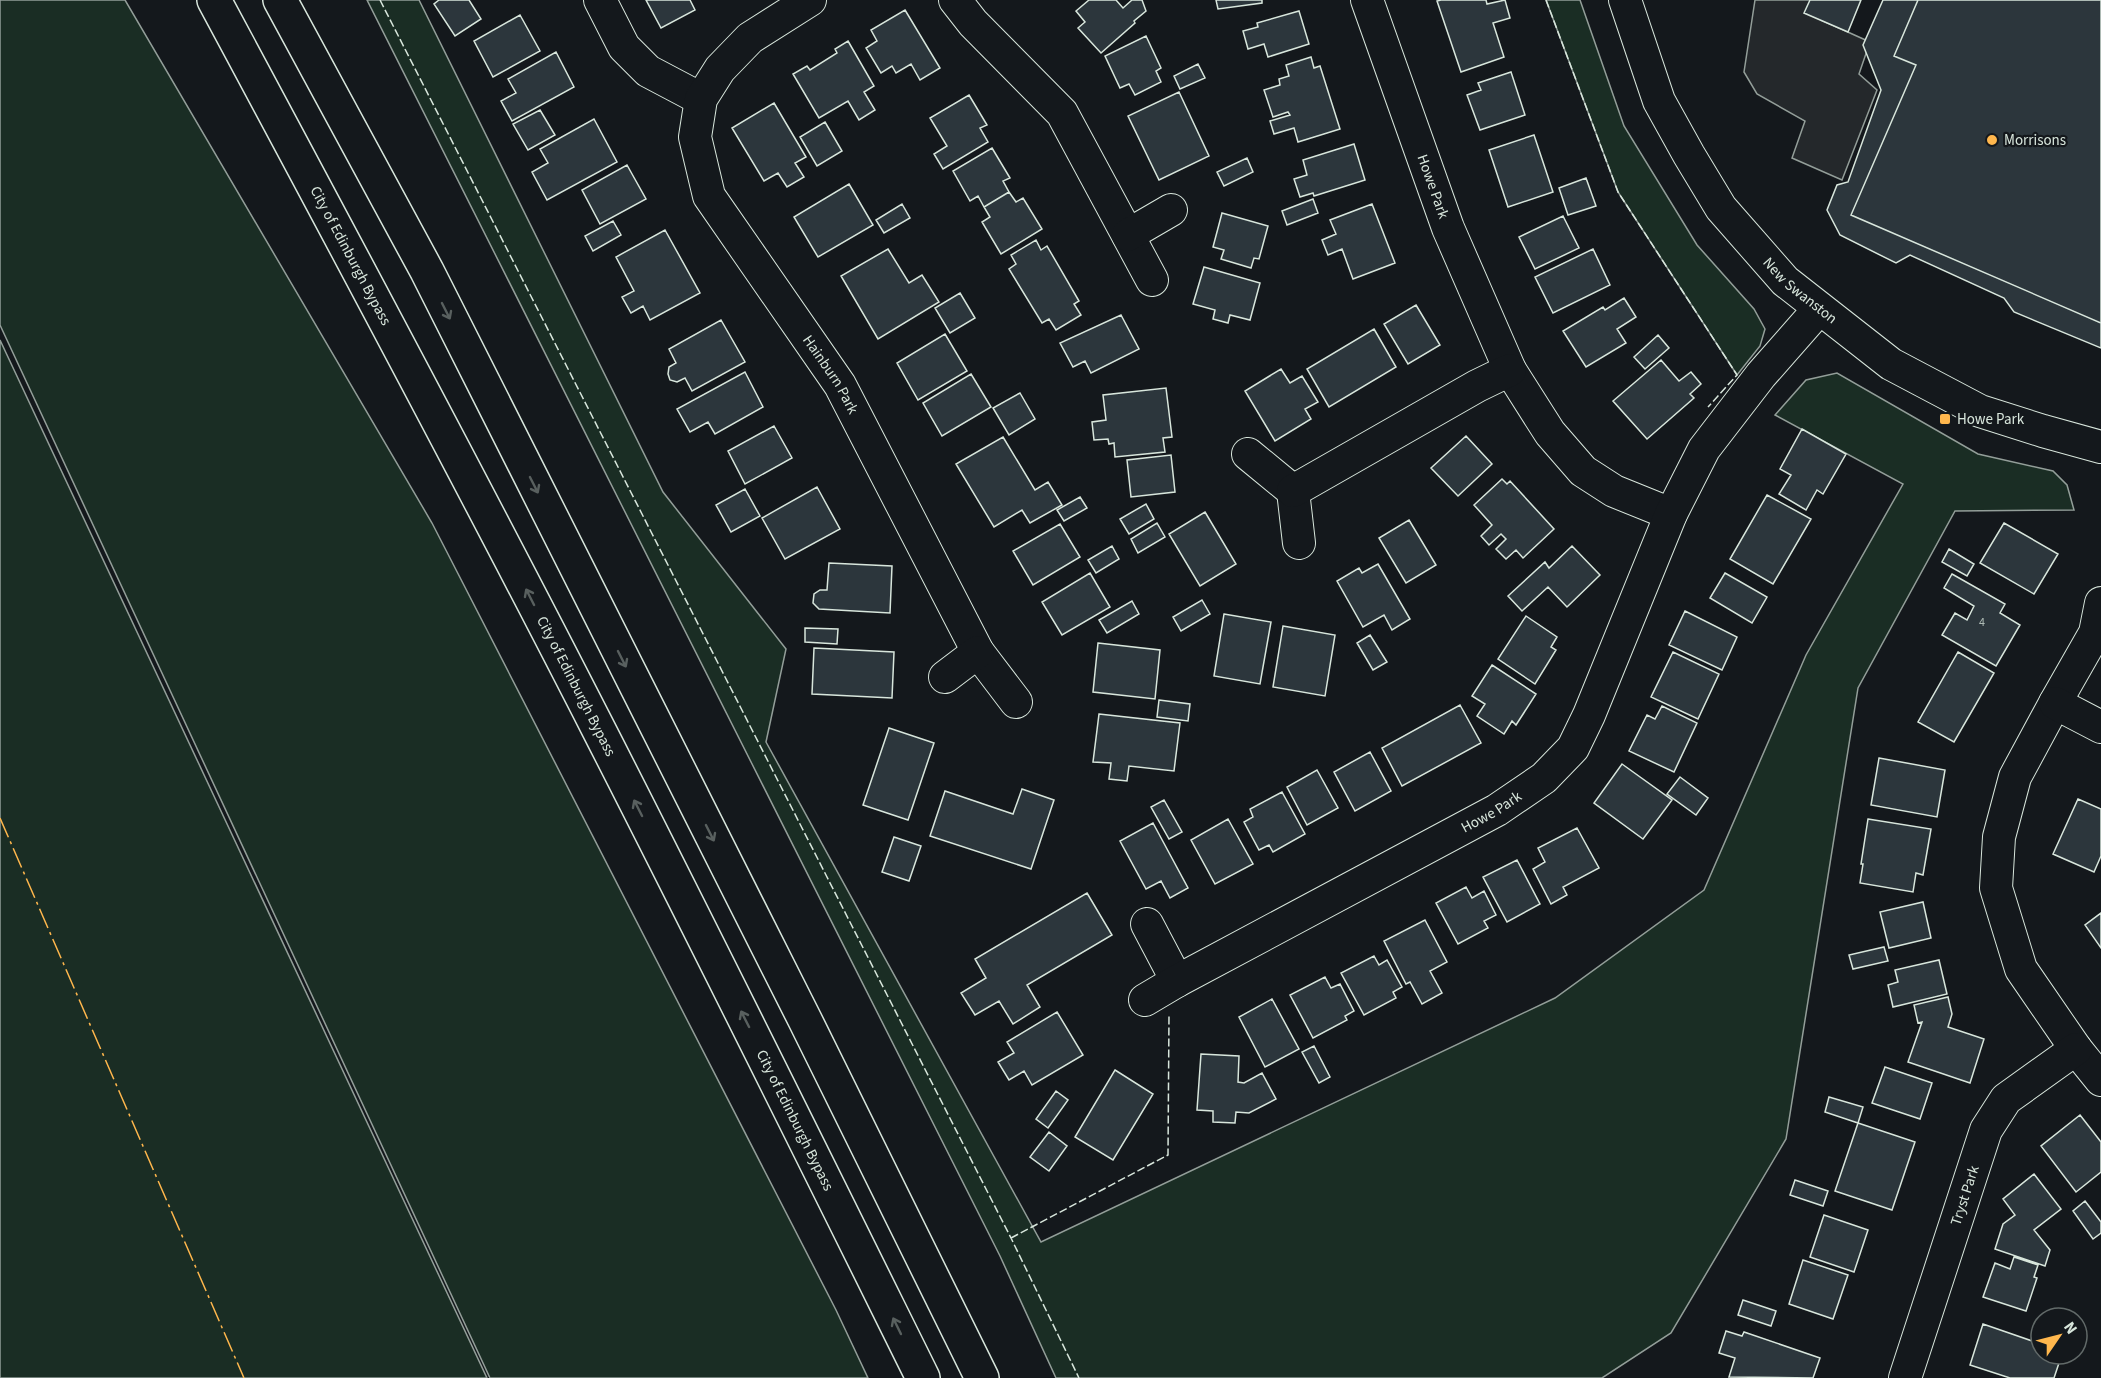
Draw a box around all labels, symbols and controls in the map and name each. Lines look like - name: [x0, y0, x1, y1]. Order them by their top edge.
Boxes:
- place label: Morrisons: [2004, 130, 2066, 151]
- marker: Morrisons: [1985, 133, 1999, 147]
- street label: Howe Park: [1412, 152, 1454, 222]
- street label: City of Edinburgh Bypass: [305, 182, 396, 329]
- street label: New Swanston: [1758, 253, 1842, 329]
- one-way arrow: [441, 301, 453, 319]
- street label: Hainburn Park: [797, 331, 864, 418]
- place label: Howe Park: [1957, 409, 2025, 430]
- marker: Howe Park: [1938, 412, 1952, 426]
- one-way arrow: [528, 476, 540, 493]
- one-way arrow: [524, 589, 536, 606]
- street label: City of Edinburgh Bypass: [531, 613, 621, 760]
- house number: 4: [1979, 614, 1985, 631]
- one-way arrow: [616, 650, 628, 668]
- street label: Howe Park: [1457, 786, 1526, 838]
- one-way arrow: [632, 799, 643, 817]
- one-way arrow: [704, 824, 716, 841]
- one-way arrow: [739, 1010, 751, 1028]
- street label: City of Edinburgh Bypass: [751, 1046, 839, 1195]
- street label: Tryst Park: [1945, 1162, 1985, 1228]
- north arrow: [2029, 1306, 2089, 1366]
- one-way arrow: [891, 1317, 902, 1335]
- text: N: [2058, 1317, 2083, 1339]

